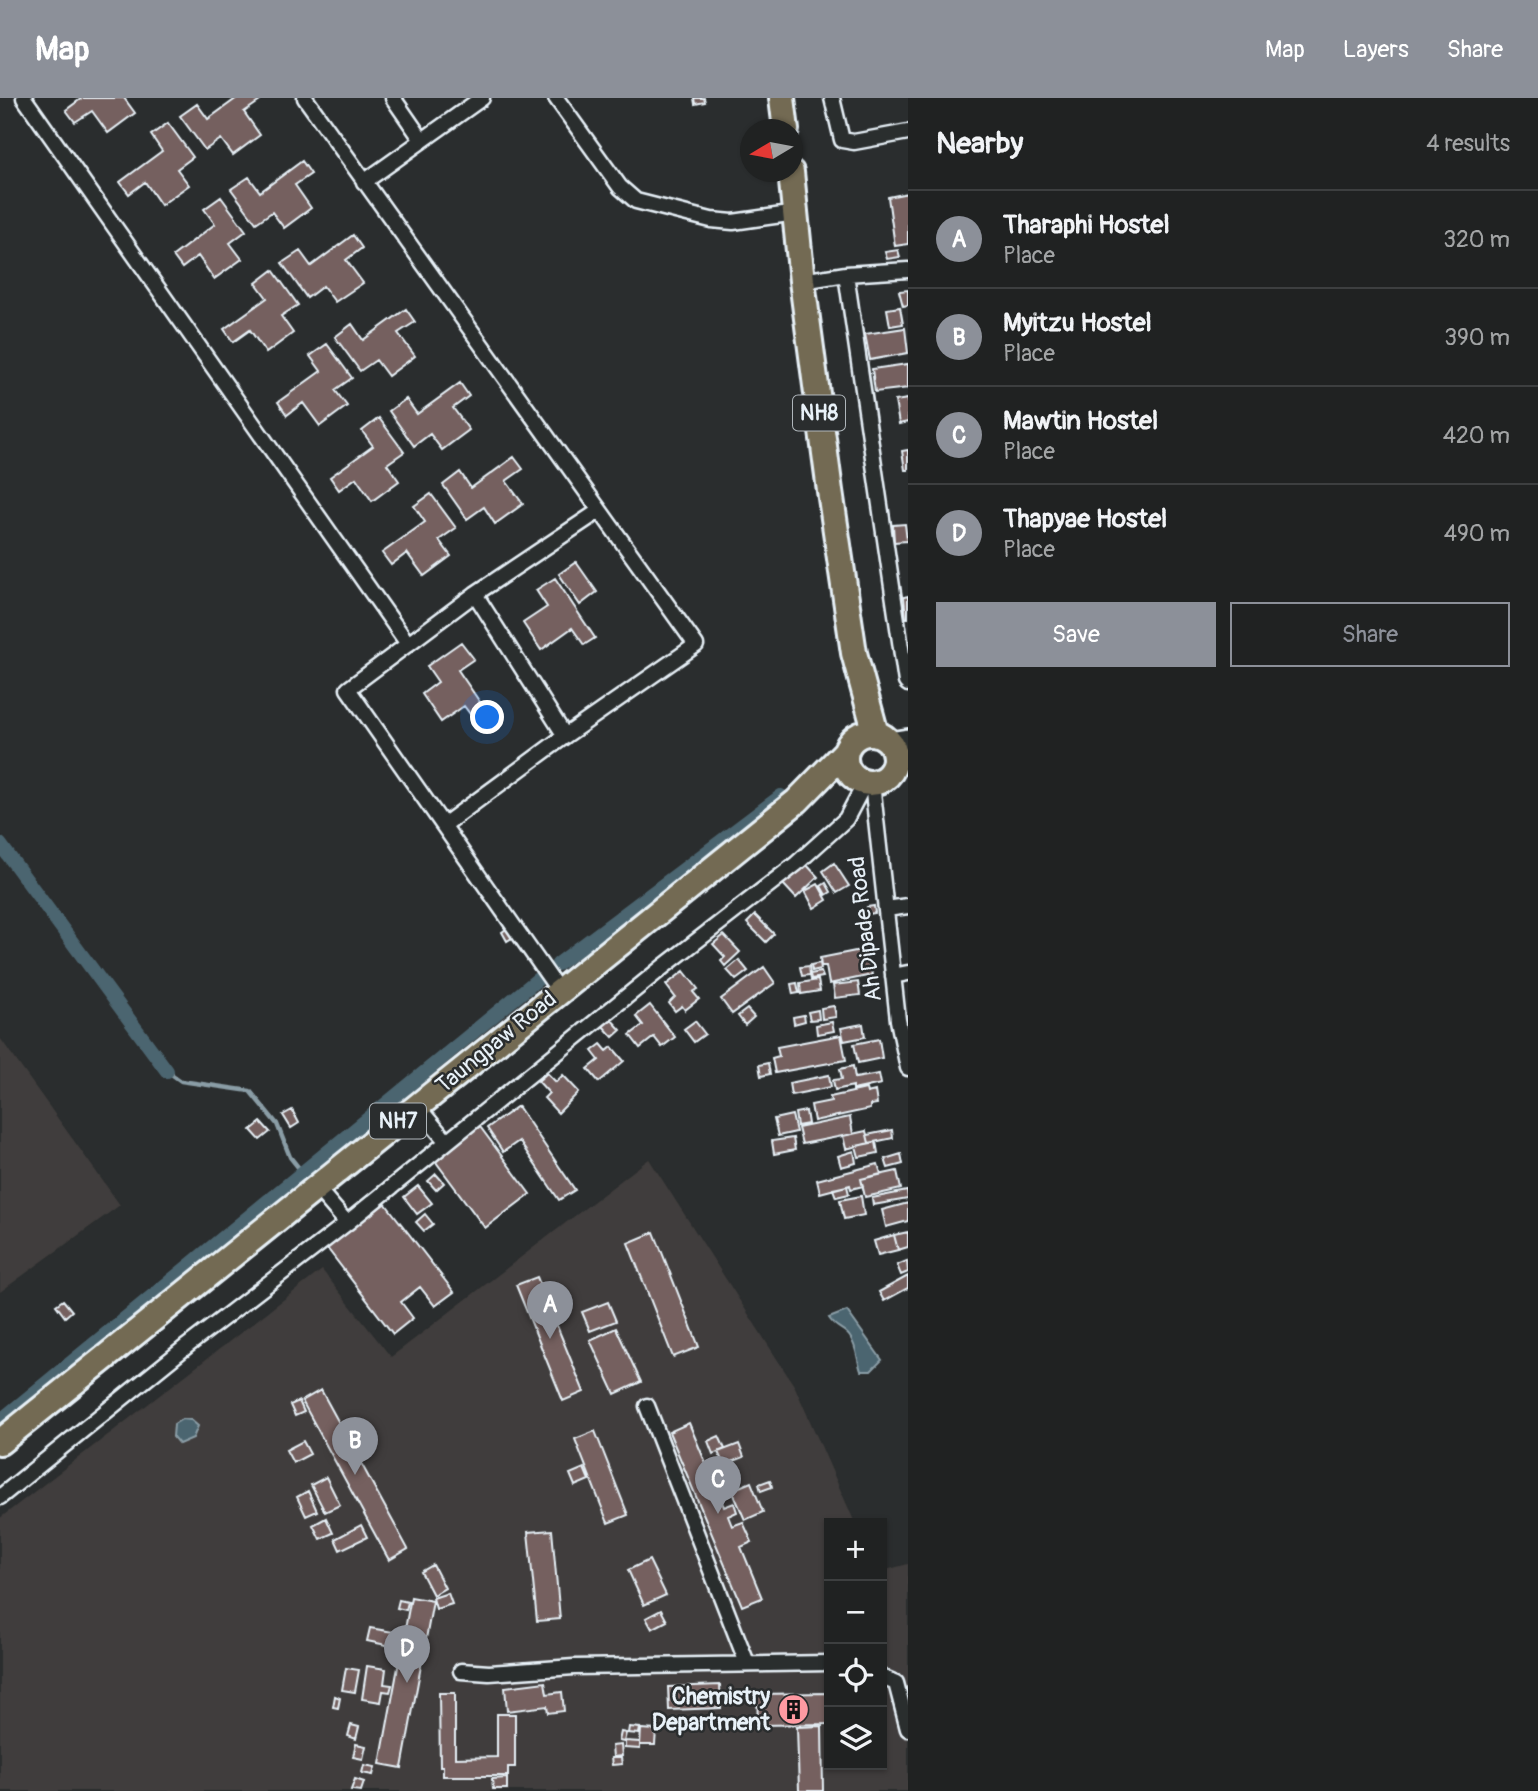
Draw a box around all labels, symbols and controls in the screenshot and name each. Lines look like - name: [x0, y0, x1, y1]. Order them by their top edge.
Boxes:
- text: Map: [35, 29, 90, 70]
- text: Map: [1265, 35, 1305, 64]
- text: Layers: [1343, 35, 1409, 64]
- text: Share: [1447, 35, 1503, 64]
- north arrow: [740, 119, 803, 182]
- text: Nearby: [936, 125, 1023, 162]
- text: 4 results: [1426, 129, 1510, 158]
- text: Tharaphi Hostel: [1003, 209, 1170, 241]
- text: A: [952, 225, 966, 254]
- text: 320 m: [1443, 225, 1510, 254]
- text: Place: [1003, 241, 1055, 270]
- text: Myitzu Hostel: [1003, 307, 1152, 339]
- text: B: [952, 323, 966, 352]
- text: 390 m: [1444, 323, 1510, 352]
- text: Place: [1003, 339, 1055, 368]
- road number: NH8: [793, 396, 845, 430]
- text: Mawtin Hostel: [1003, 405, 1158, 437]
- text: C: [952, 421, 966, 450]
- text: 420 m: [1443, 421, 1510, 450]
- text: Place: [1003, 437, 1055, 466]
- text: Thapyae Hostel: [1003, 503, 1167, 535]
- text: D: [952, 519, 966, 548]
- text: 490 m: [1444, 519, 1510, 548]
- text: Place: [1003, 535, 1055, 564]
- button: Save: [936, 602, 1216, 667]
- button: Share: [1230, 602, 1510, 667]
- your location: [470, 700, 504, 734]
- street label: Ah Dipade Road: [842, 855, 888, 1003]
- street label: Taungpaw Road: [430, 984, 562, 1100]
- road number: NH7: [370, 1104, 426, 1138]
- pin: A: [527, 1281, 573, 1339]
- pin: B: [332, 1417, 378, 1475]
- pin: C: [695, 1456, 741, 1514]
- map controls: [824, 1518, 887, 1770]
- button: +: [824, 1518, 887, 1581]
- button: −: [824, 1581, 887, 1644]
- pin: D: [384, 1625, 430, 1683]
- button: locate: [824, 1644, 887, 1707]
- place label: Chemistry Department: [652, 1682, 771, 1737]
- building icon: Chemistry Department: [776, 1692, 810, 1726]
- button: layers: [824, 1707, 887, 1770]

